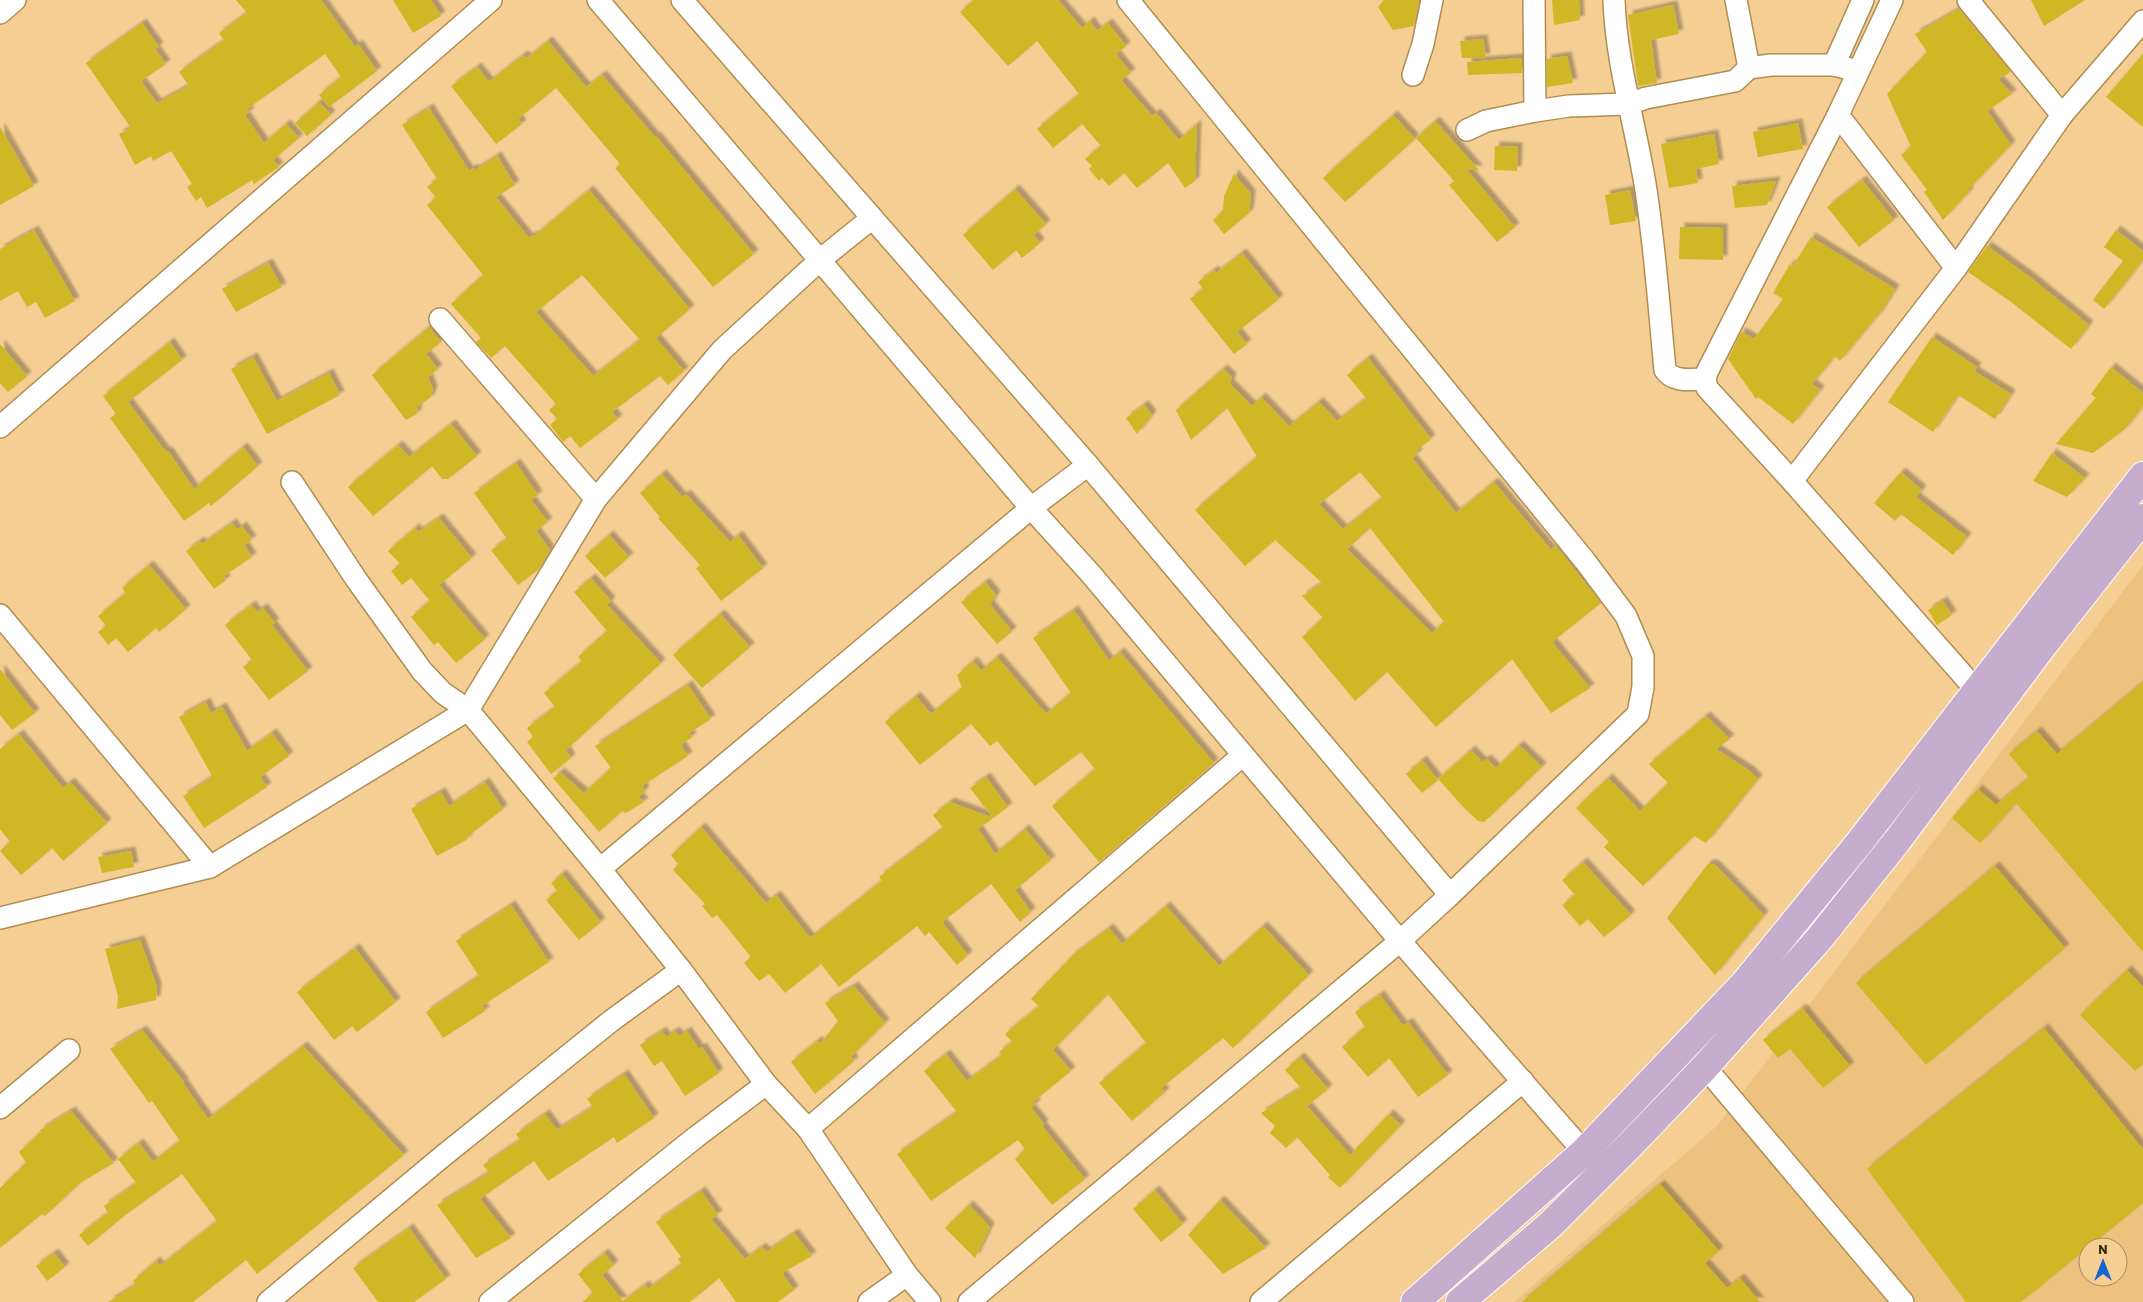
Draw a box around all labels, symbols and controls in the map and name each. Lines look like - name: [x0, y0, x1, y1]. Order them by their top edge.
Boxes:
- north arrow: [2078, 1237, 2128, 1287]
- text: N: [2098, 1240, 2108, 1257]

